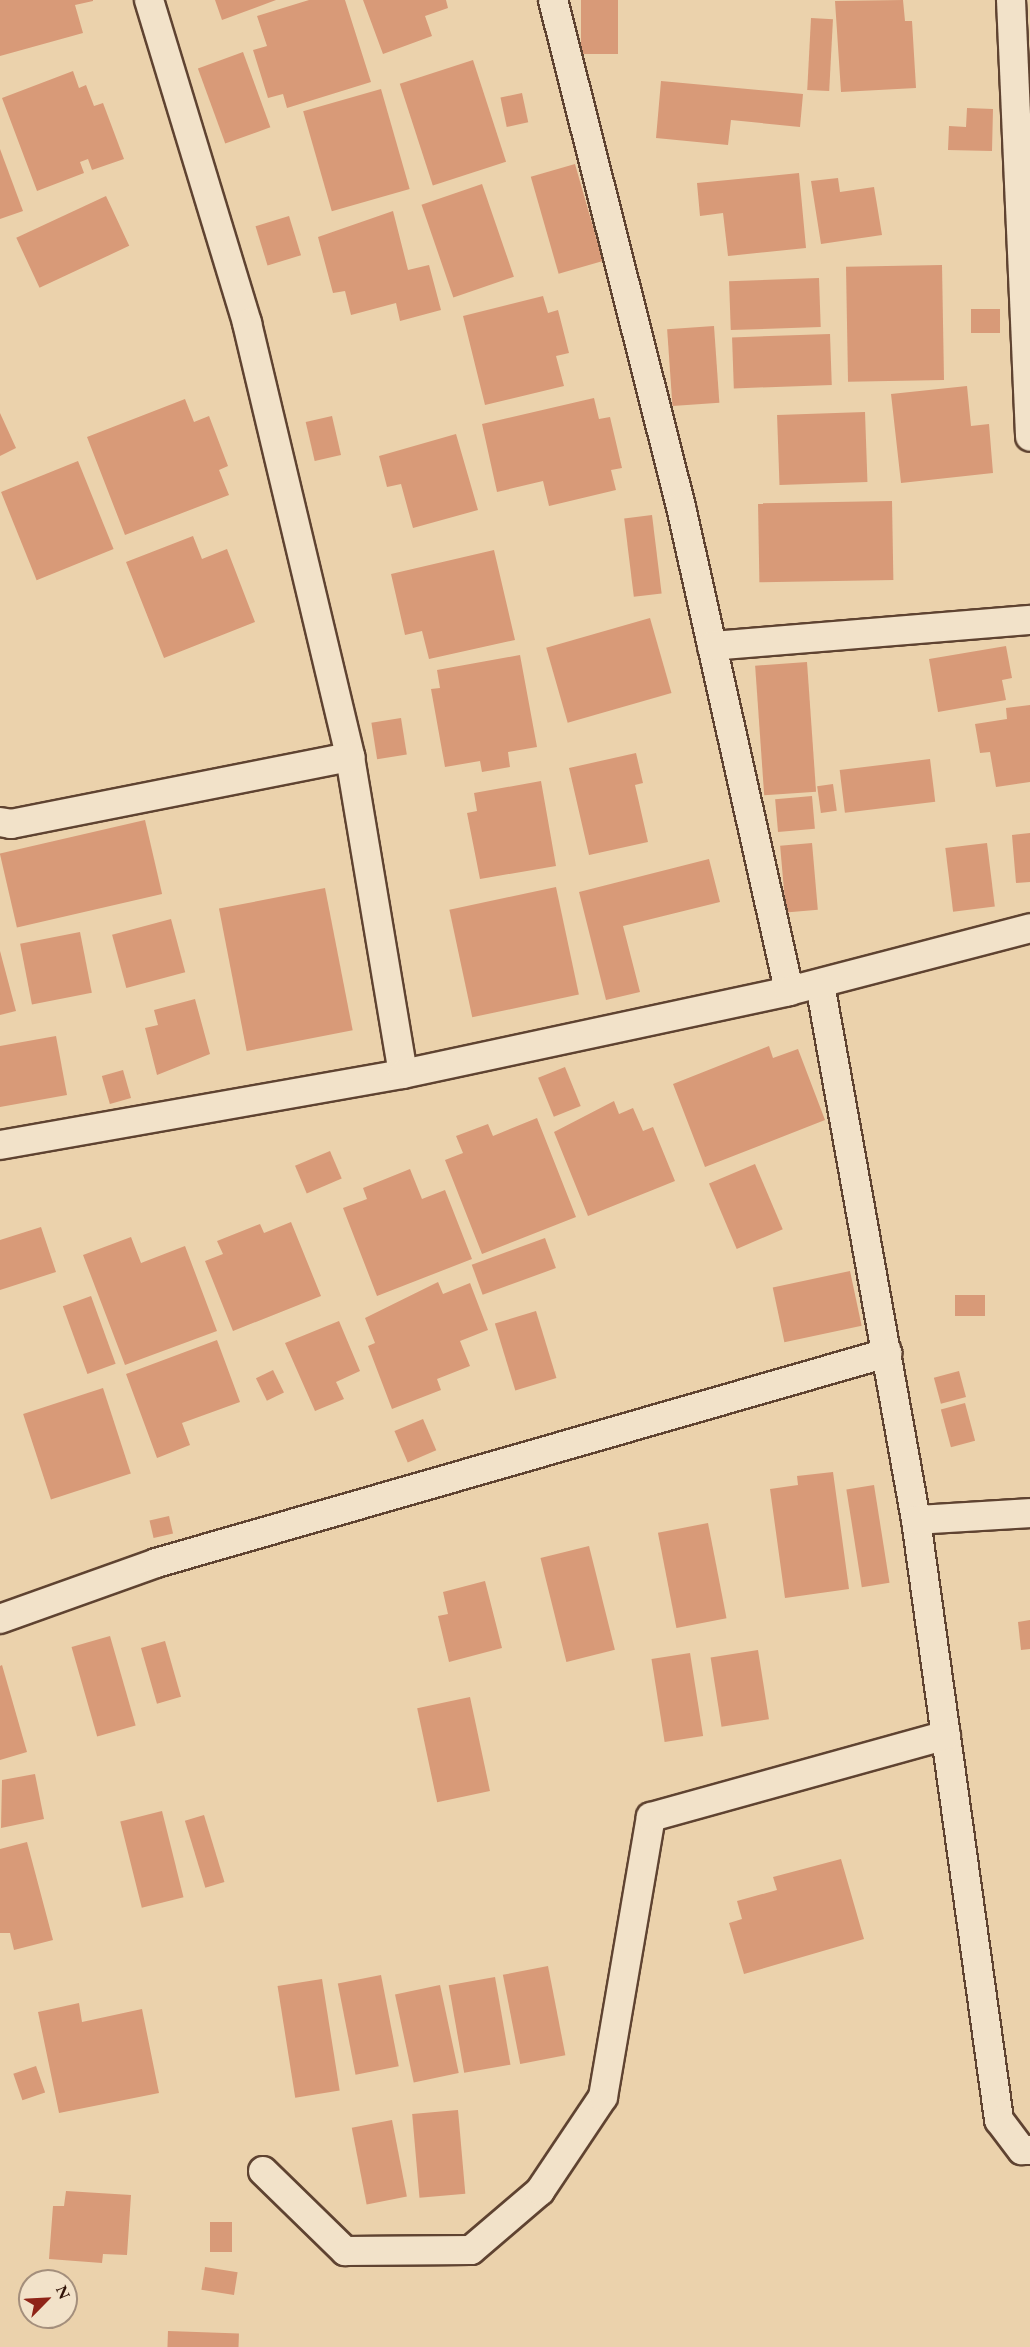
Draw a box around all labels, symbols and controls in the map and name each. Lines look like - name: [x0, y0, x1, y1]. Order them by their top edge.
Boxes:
- north arrow: [18, 2269, 78, 2329]
- text: N: [51, 2282, 75, 2302]

